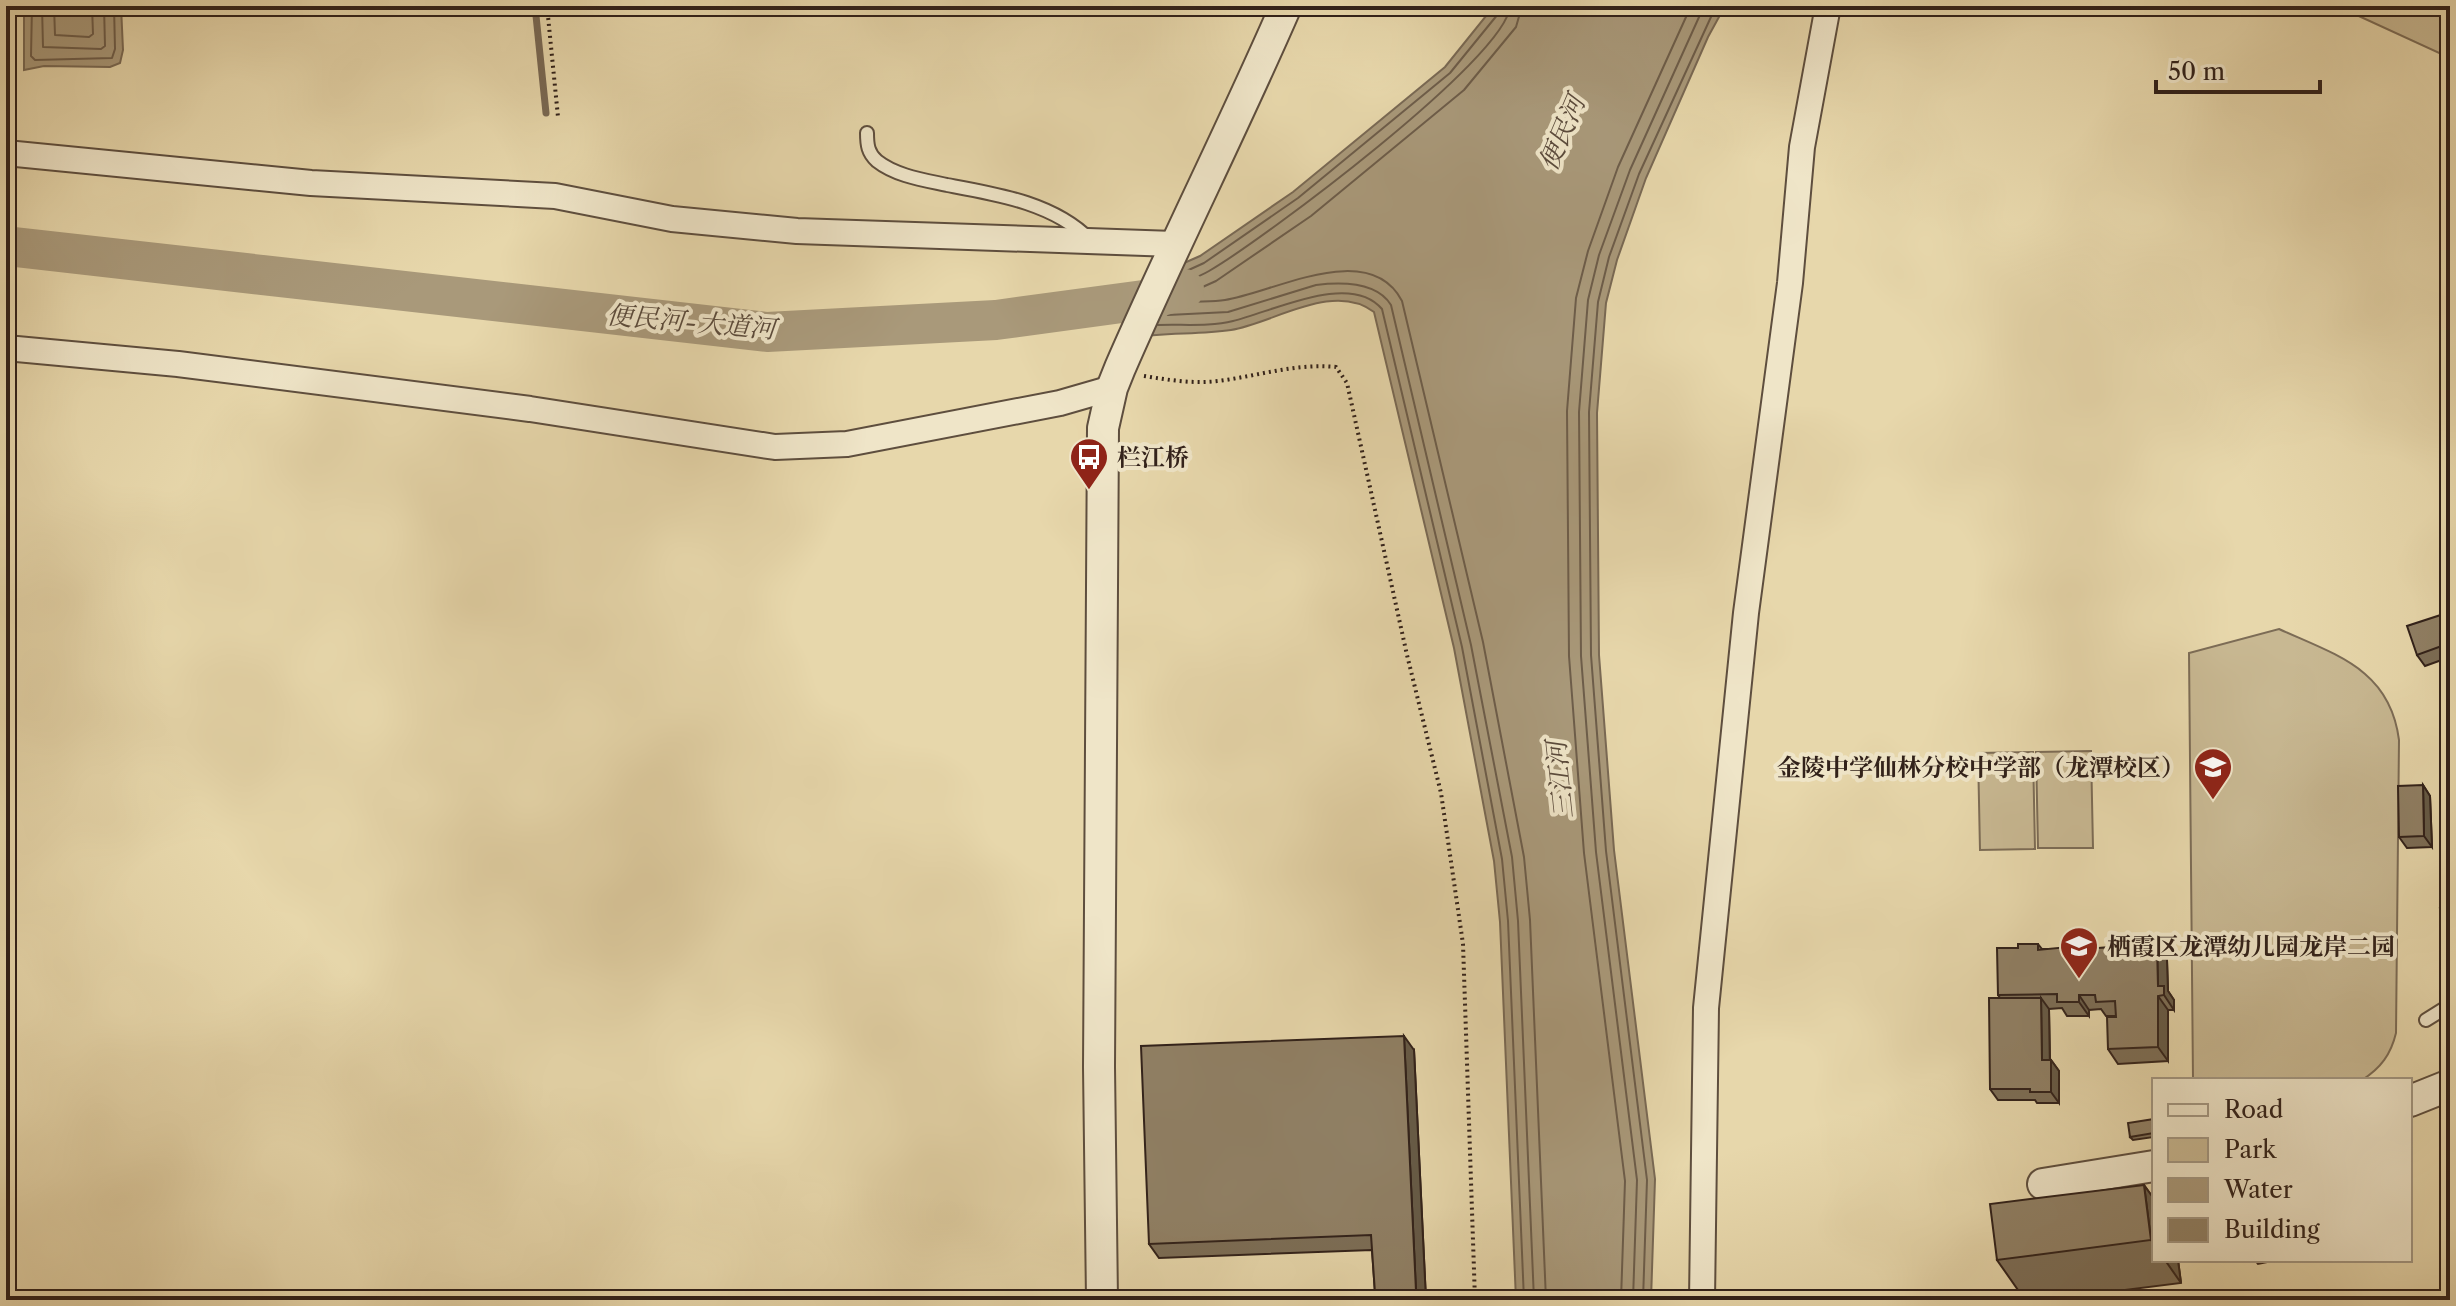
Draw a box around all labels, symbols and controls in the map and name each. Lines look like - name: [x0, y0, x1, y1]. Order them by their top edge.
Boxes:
- scale bar: [2156, 44, 2320, 94]
- text: 50 m: [2168, 57, 2225, 86]
- water label: 便民河: [1532, 87, 1594, 175]
- water label: 便民河-大道河: [605, 299, 781, 346]
- bus stop icon: 栏江桥: [1068, 436, 1110, 491]
- place label: 栏江桥: [1117, 443, 1189, 472]
- water label: 三江河: [1540, 736, 1580, 820]
- school or university icon: 金陵中学仙林分校中学部（龙潭校区）: [2192, 746, 2234, 801]
- place label: 金陵中学仙林分校中学部（龙潭校区）: [1777, 753, 2185, 782]
- school or university icon: 栖霞区龙潭幼儿园龙岸二园: [2058, 925, 2100, 980]
- place label: 栖霞区龙潭幼儿园龙岸二园: [2107, 932, 2395, 961]
- legend: [2152, 1078, 2412, 1262]
- text: Road: [2224, 1095, 2284, 1124]
- text: Park: [2224, 1135, 2277, 1164]
- text: Water: [2223, 1175, 2293, 1204]
- text: Building: [2224, 1215, 2320, 1244]

